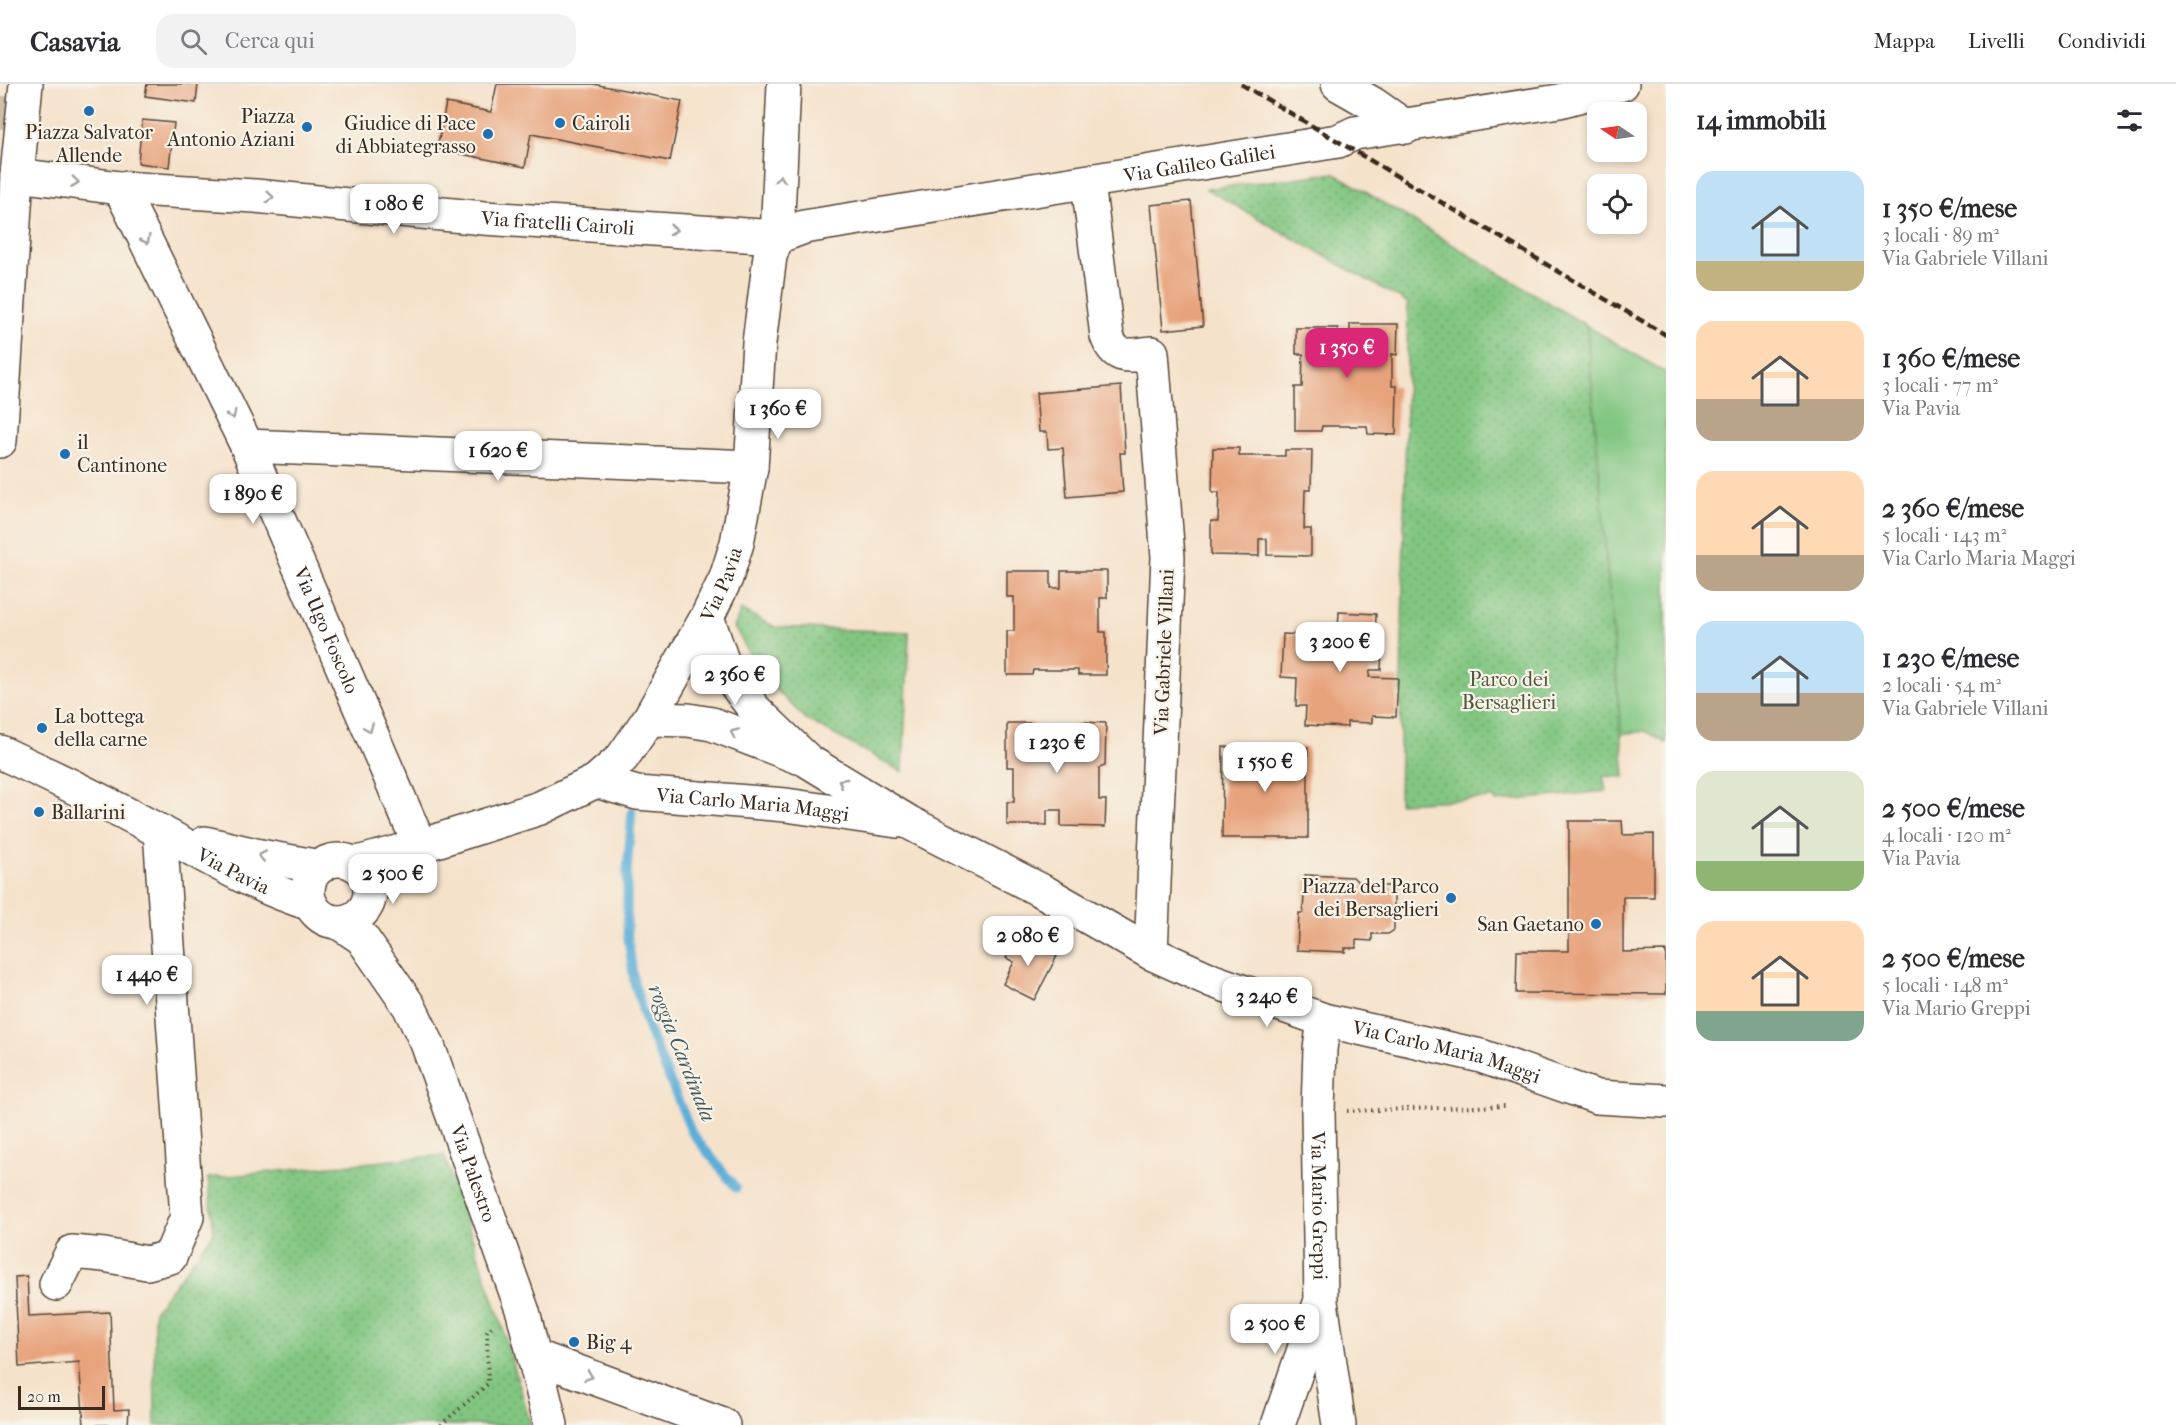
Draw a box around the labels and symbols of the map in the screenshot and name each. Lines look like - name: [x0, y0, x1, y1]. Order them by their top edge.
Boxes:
- north arrow: [1587, 102, 1647, 162]
- marker: Piazza Salvator Allende: [82, 104, 96, 118]
- place label: Piazza Antonio Aziani: [166, 105, 296, 151]
- place label: Giudice di Pace di Abbiategrasso: [336, 112, 476, 158]
- place label: Cairoli: [572, 112, 631, 135]
- marker: Cairoli: [553, 116, 567, 130]
- marker: Piazza Antonio Aziani: [300, 120, 314, 134]
- place label: Piazza Salvator Allende: [25, 121, 153, 167]
- marker: Giudice di Pace di Abbiategrasso: [481, 127, 495, 141]
- street label: Via Galileo Galilei: [1121, 140, 1277, 187]
- one-way arrow: [773, 174, 786, 183]
- one-way arrow: [71, 176, 80, 188]
- pin: 1 080 €: [339, 184, 449, 235]
- one-way arrow: [265, 190, 274, 203]
- street label: Via fratelli Cairoli: [479, 206, 635, 239]
- one-way arrow: [669, 223, 678, 236]
- one-way arrow: [138, 234, 150, 245]
- pin: 1 350 €: [1292, 328, 1402, 379]
- pin: 1 360 €: [723, 389, 833, 440]
- one-way arrow: [225, 409, 236, 419]
- place label: il Cantinone: [77, 431, 167, 477]
- pin: 1 620 €: [443, 431, 553, 482]
- marker: il Cantinone: [58, 447, 72, 461]
- pin: 1 890 €: [198, 474, 308, 525]
- street label: Via Pavia: [695, 543, 747, 626]
- street label: Via Ugo Foscolo: [289, 562, 364, 697]
- street label: Via Gabriele Villani: [1150, 568, 1178, 737]
- pin: 3 200 €: [1285, 622, 1395, 673]
- pin: 2 360 €: [680, 655, 790, 706]
- park label: Parco dei Bersaglieri: [1462, 668, 1556, 714]
- place label: La bottega della carne: [54, 705, 147, 751]
- marker: La bottega della carne: [35, 721, 49, 735]
- one-way arrow: [362, 722, 374, 733]
- pin: 1 230 €: [1002, 723, 1112, 774]
- one-way arrow: [729, 728, 740, 740]
- pin: 1 550 €: [1210, 742, 1320, 793]
- one-way arrow: [838, 777, 848, 789]
- street label: Via Carlo Maria Maggi: [654, 783, 851, 825]
- place label: Ballarini: [51, 801, 126, 824]
- marker: Ballarini: [32, 805, 46, 819]
- street label: Via Pavia: [192, 842, 274, 899]
- one-way arrow: [258, 851, 268, 864]
- pin: 2 500 €: [338, 854, 448, 905]
- place label: Piazza del Parco dei Bersaglieri: [1302, 875, 1439, 921]
- marker: Piazza del Parco dei Bersaglieri: [1444, 891, 1458, 905]
- place label: San Gaetano: [1477, 913, 1584, 936]
- pin: 2 080 €: [973, 916, 1083, 967]
- marker: San Gaetano: [1589, 917, 1603, 931]
- pin: 1 440 €: [92, 955, 202, 1006]
- pin: 3 240 €: [1212, 977, 1322, 1028]
- water label: roggia Cardinala: [644, 981, 720, 1125]
- street label: Via Carlo Maria Maggi: [1349, 1015, 1544, 1088]
- street label: Via Palestro: [445, 1120, 501, 1225]
- street label: Via Mario Greppi: [1307, 1130, 1332, 1280]
- pin: 2 500 €: [1220, 1304, 1330, 1355]
- place label: Big 4: [586, 1331, 633, 1354]
- marker: Big 4: [567, 1335, 581, 1349]
- one-way arrow: [583, 1368, 594, 1381]
- scale bar: [18, 1383, 105, 1410]

